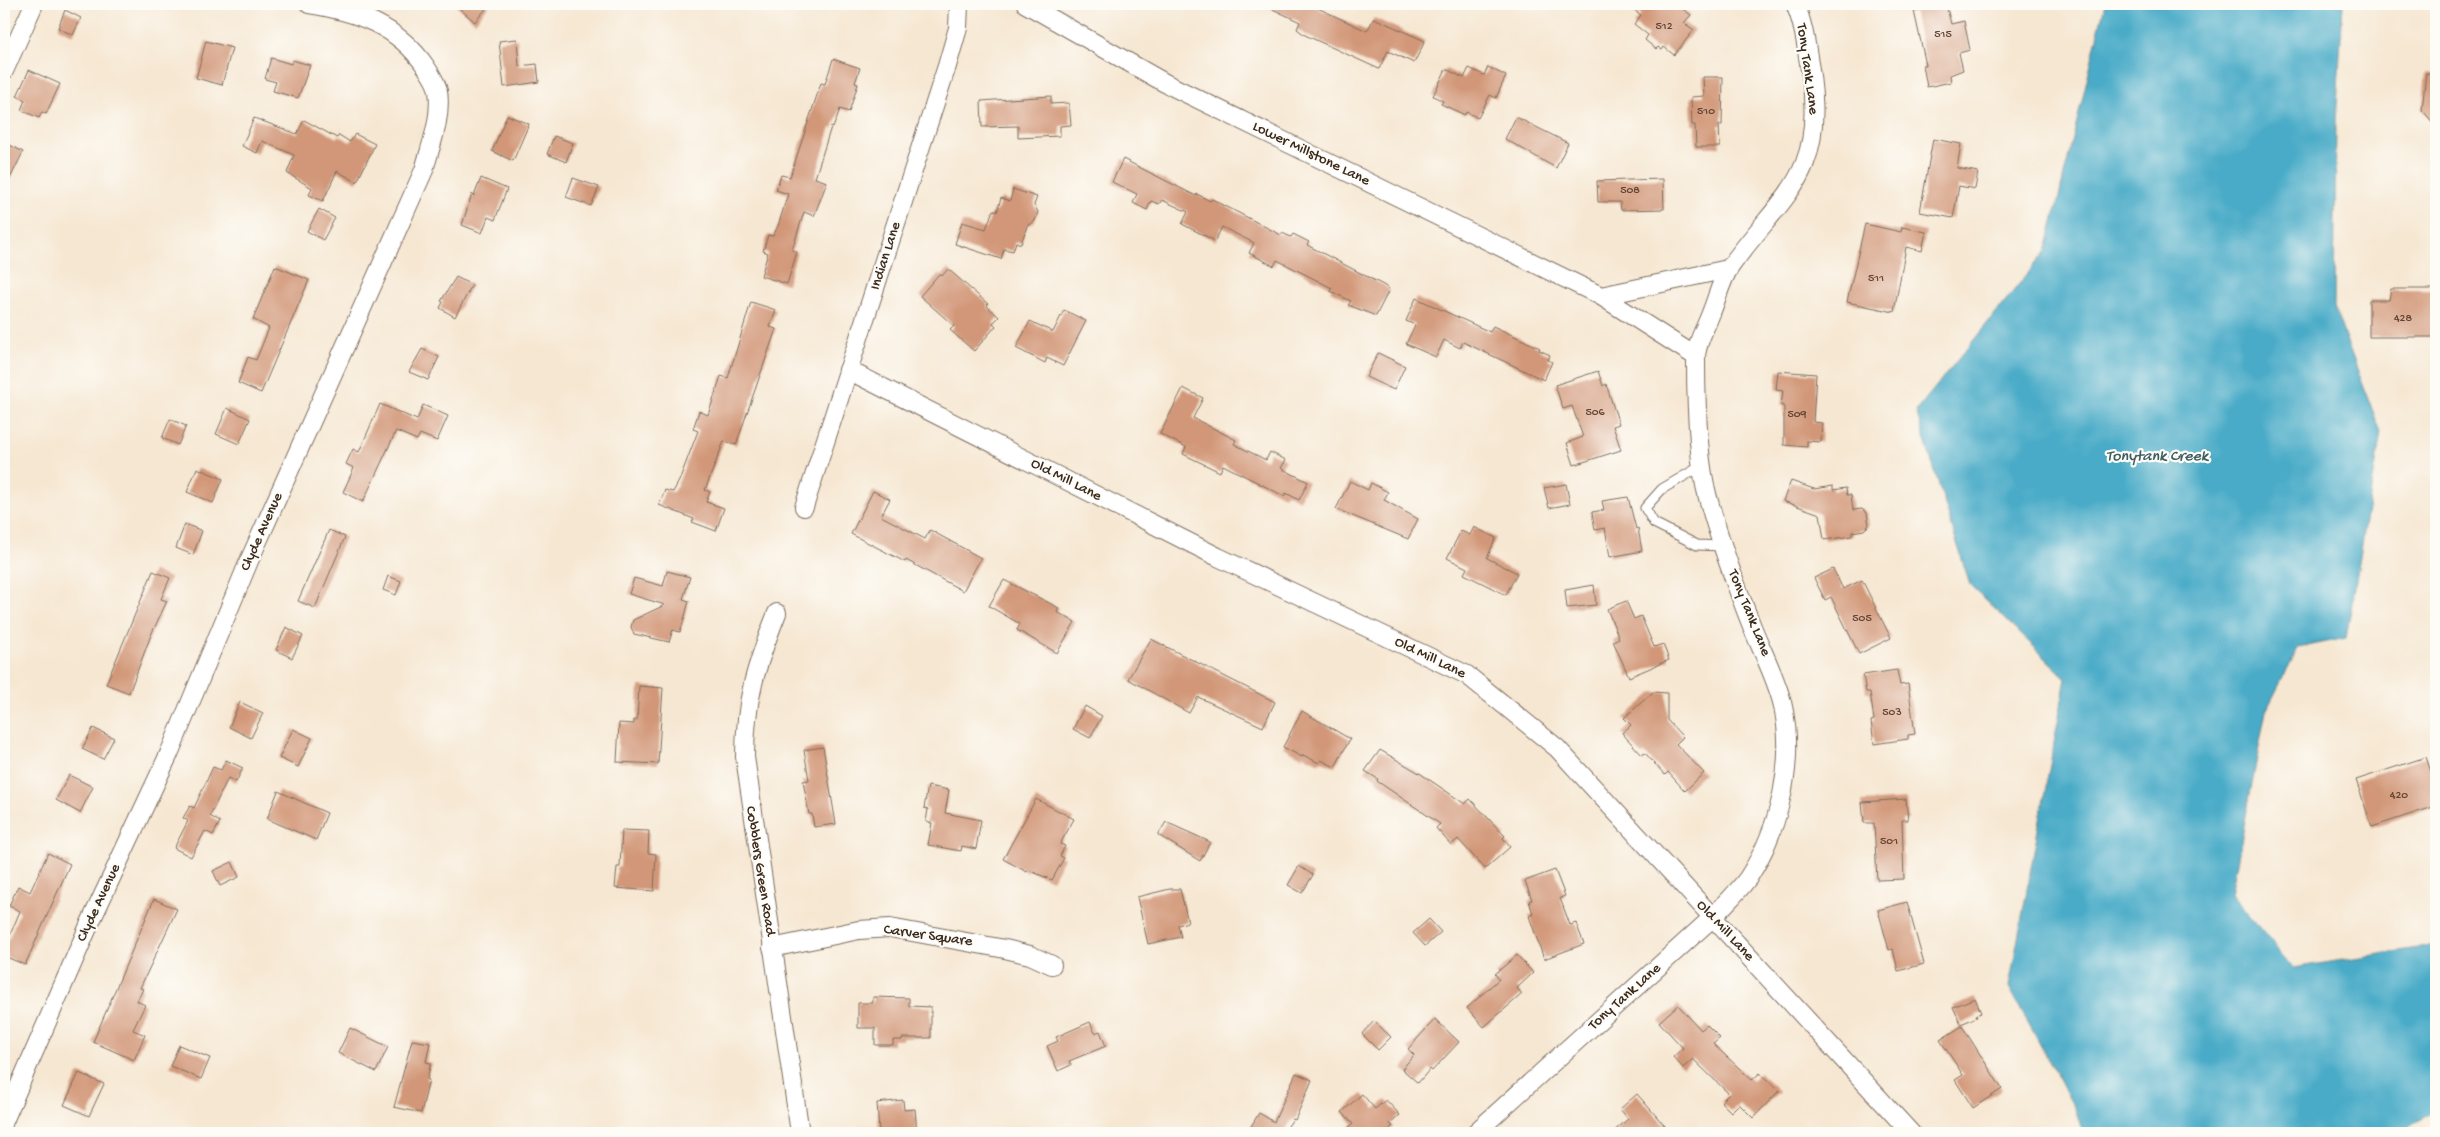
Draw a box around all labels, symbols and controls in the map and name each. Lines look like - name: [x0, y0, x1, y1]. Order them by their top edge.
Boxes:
- house number: 512: [1655, 20, 1673, 34]
- street label: Tony Tank Lane: [1792, 21, 1822, 116]
- house number: 515: [1934, 28, 1952, 42]
- house number: 510: [1697, 105, 1715, 119]
- street label: Lower Millstone Lane: [1249, 118, 1373, 190]
- house number: 508: [1620, 184, 1640, 198]
- street label: Indian Lane: [867, 219, 906, 292]
- house number: 511: [1868, 272, 1884, 286]
- house number: 428: [2394, 312, 2412, 326]
- house number: 506: [1585, 406, 1606, 420]
- house number: 509: [1787, 408, 1807, 422]
- water label: Tonytank Creek: [2106, 448, 2210, 467]
- street label: Old Mill Lane: [1028, 454, 1105, 506]
- street label: Clyde Avenue: [237, 490, 287, 574]
- street label: Tony Tank Lane: [1723, 566, 1775, 659]
- house number: 505: [1852, 612, 1872, 626]
- street label: Old Mill Lane: [1391, 633, 1469, 683]
- house number: 503: [1882, 706, 1902, 720]
- house number: 420: [2390, 789, 2408, 803]
- street label: Cobblers Green Road: [741, 805, 779, 938]
- house number: 501: [1880, 835, 1898, 849]
- street label: Clyde Avenue: [73, 861, 125, 945]
- street label: Old Mill Lane: [1692, 897, 1758, 966]
- street label: Carver Square: [883, 921, 974, 951]
- street label: Tony Tank Lane: [1584, 959, 1665, 1035]

